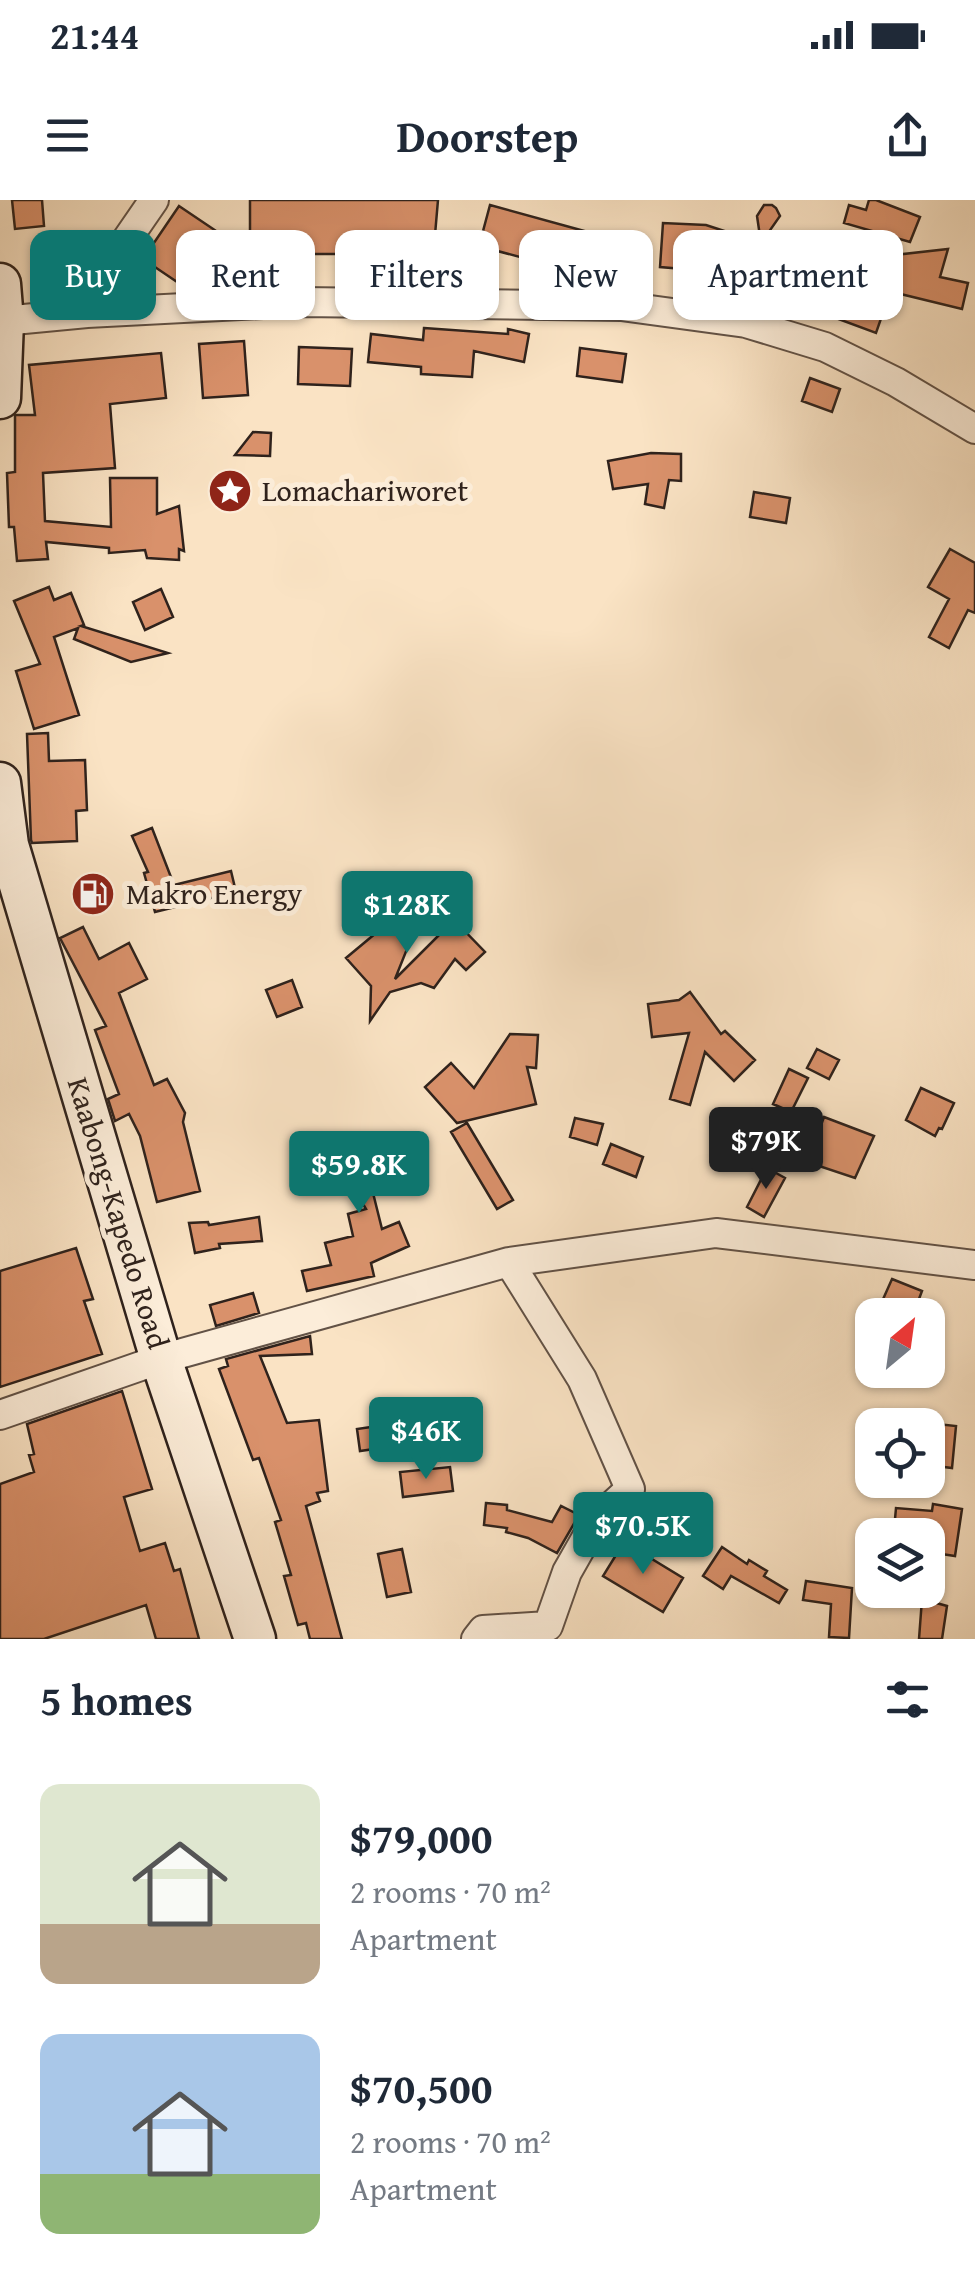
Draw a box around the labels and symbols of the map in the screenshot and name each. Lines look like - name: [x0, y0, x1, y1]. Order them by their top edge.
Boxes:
- place icon: Lomachariworet: [207, 468, 253, 514]
- place label: Lomachariworet: [262, 468, 468, 512]
- fuel station icon: Makro Energy: [70, 871, 116, 917]
- place label: Makro Energy: [126, 871, 302, 915]
- pin: $128K: [337, 871, 477, 956]
- street label: Kaabong-Kapedo Road: [57, 1071, 181, 1354]
- pin: $79K: [707, 1107, 825, 1192]
- pin: $59.8K: [278, 1131, 440, 1216]
- north arrow: [855, 1298, 945, 1388]
- pin: $46K: [367, 1397, 485, 1482]
- pin: $70.5K: [562, 1492, 724, 1577]

